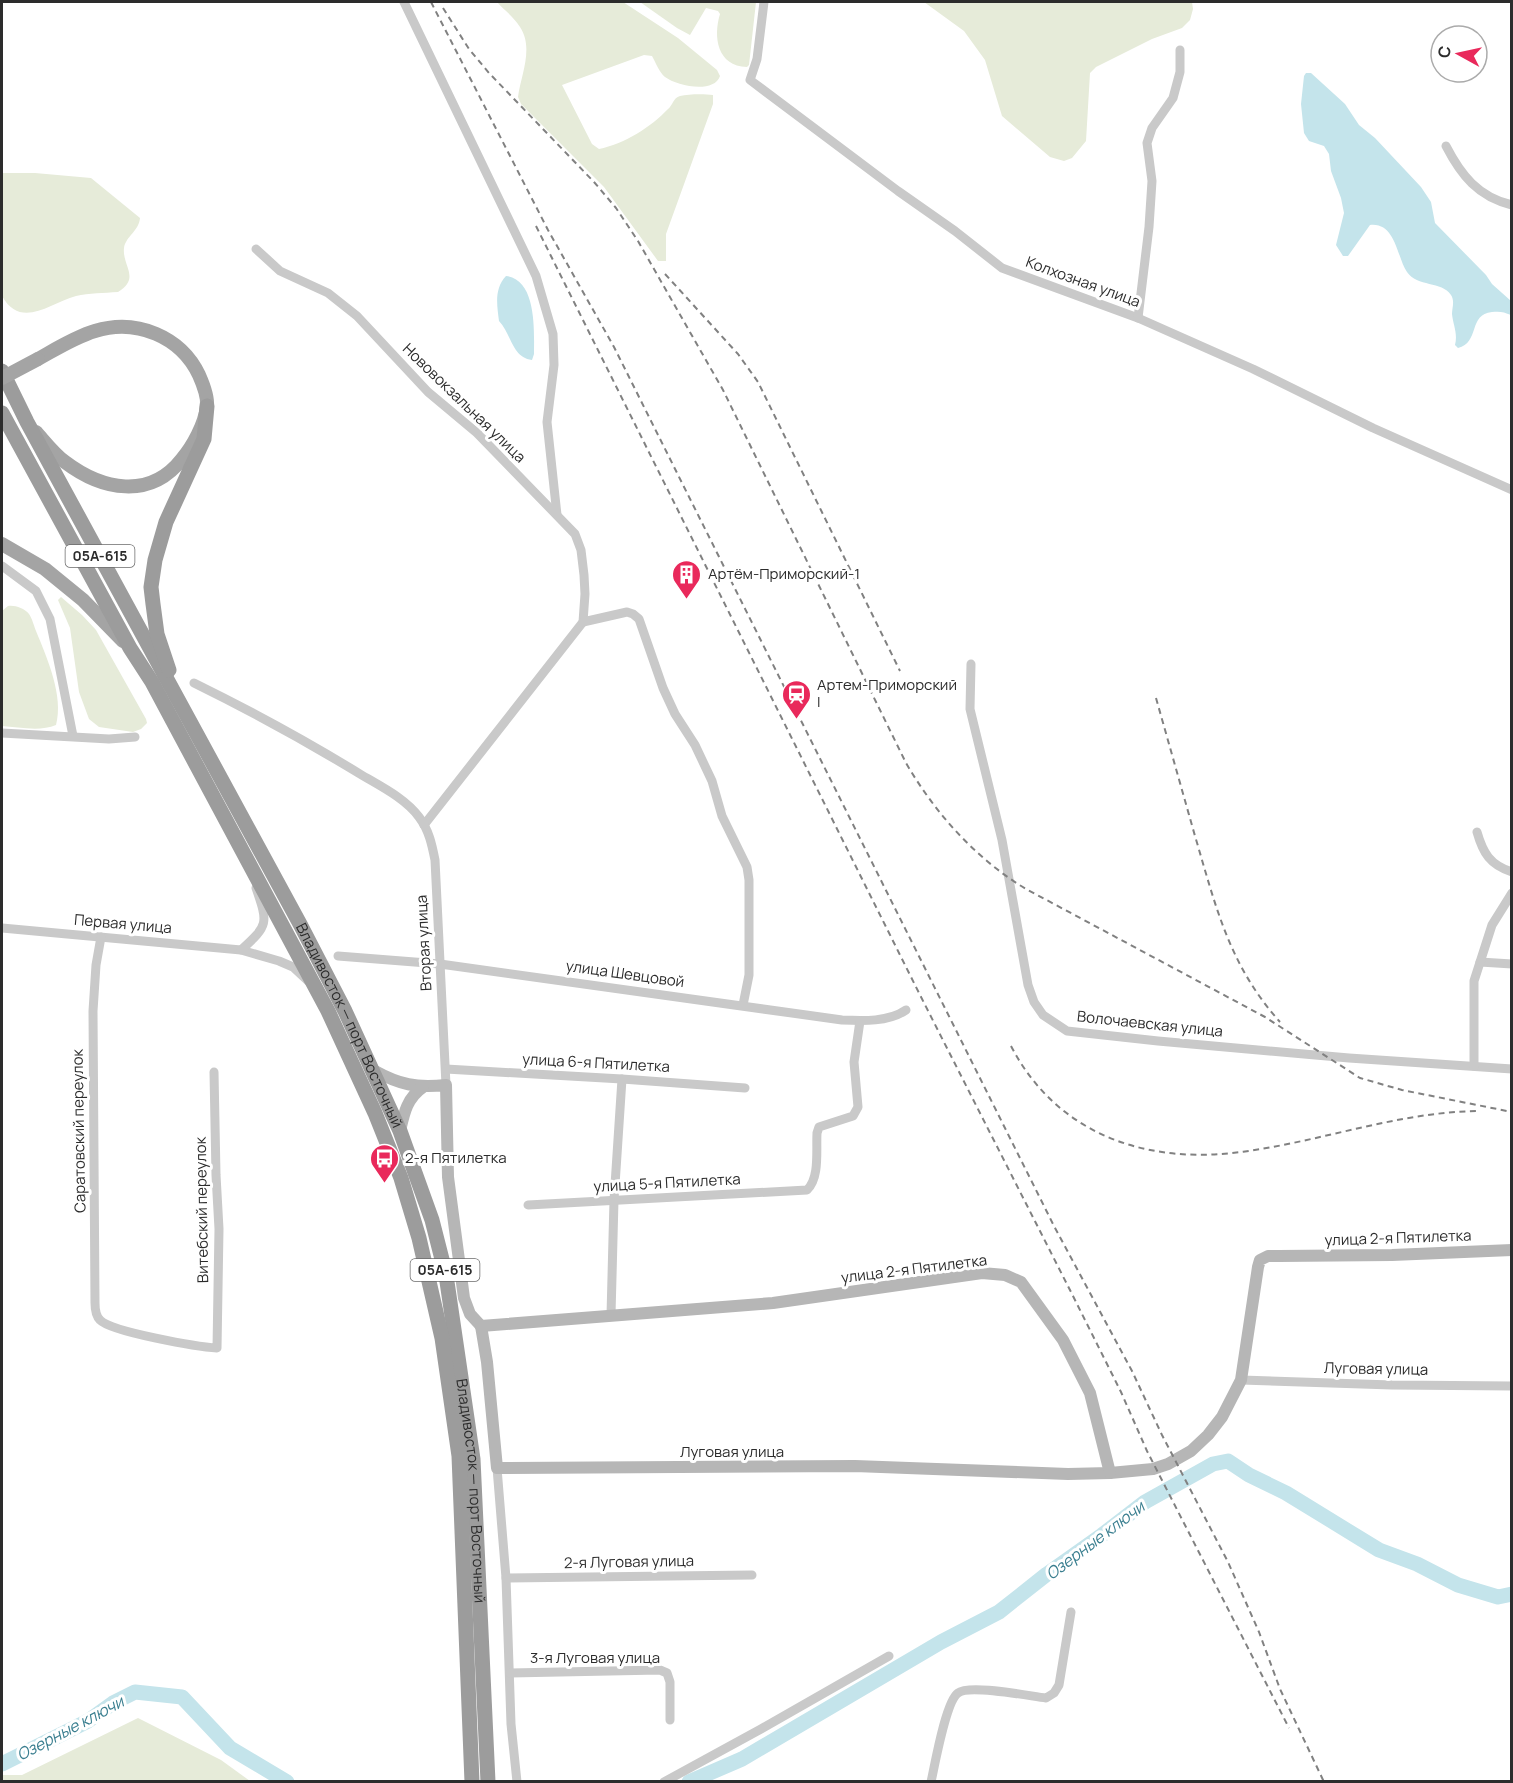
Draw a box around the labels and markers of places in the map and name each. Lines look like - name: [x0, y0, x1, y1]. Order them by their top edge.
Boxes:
- building icon: Артём-Приморский-1: [671, 558, 703, 600]
- place label: Артём-Приморский-1: [708, 563, 860, 584]
- place label: Артем-Приморский I: [817, 674, 957, 712]
- station icon: Артем-Приморский I: [780, 678, 812, 720]
- bus stop icon: 2-я Пятилетка: [368, 1142, 400, 1184]
- place label: 2-я Пятилетка: [405, 1147, 507, 1168]

